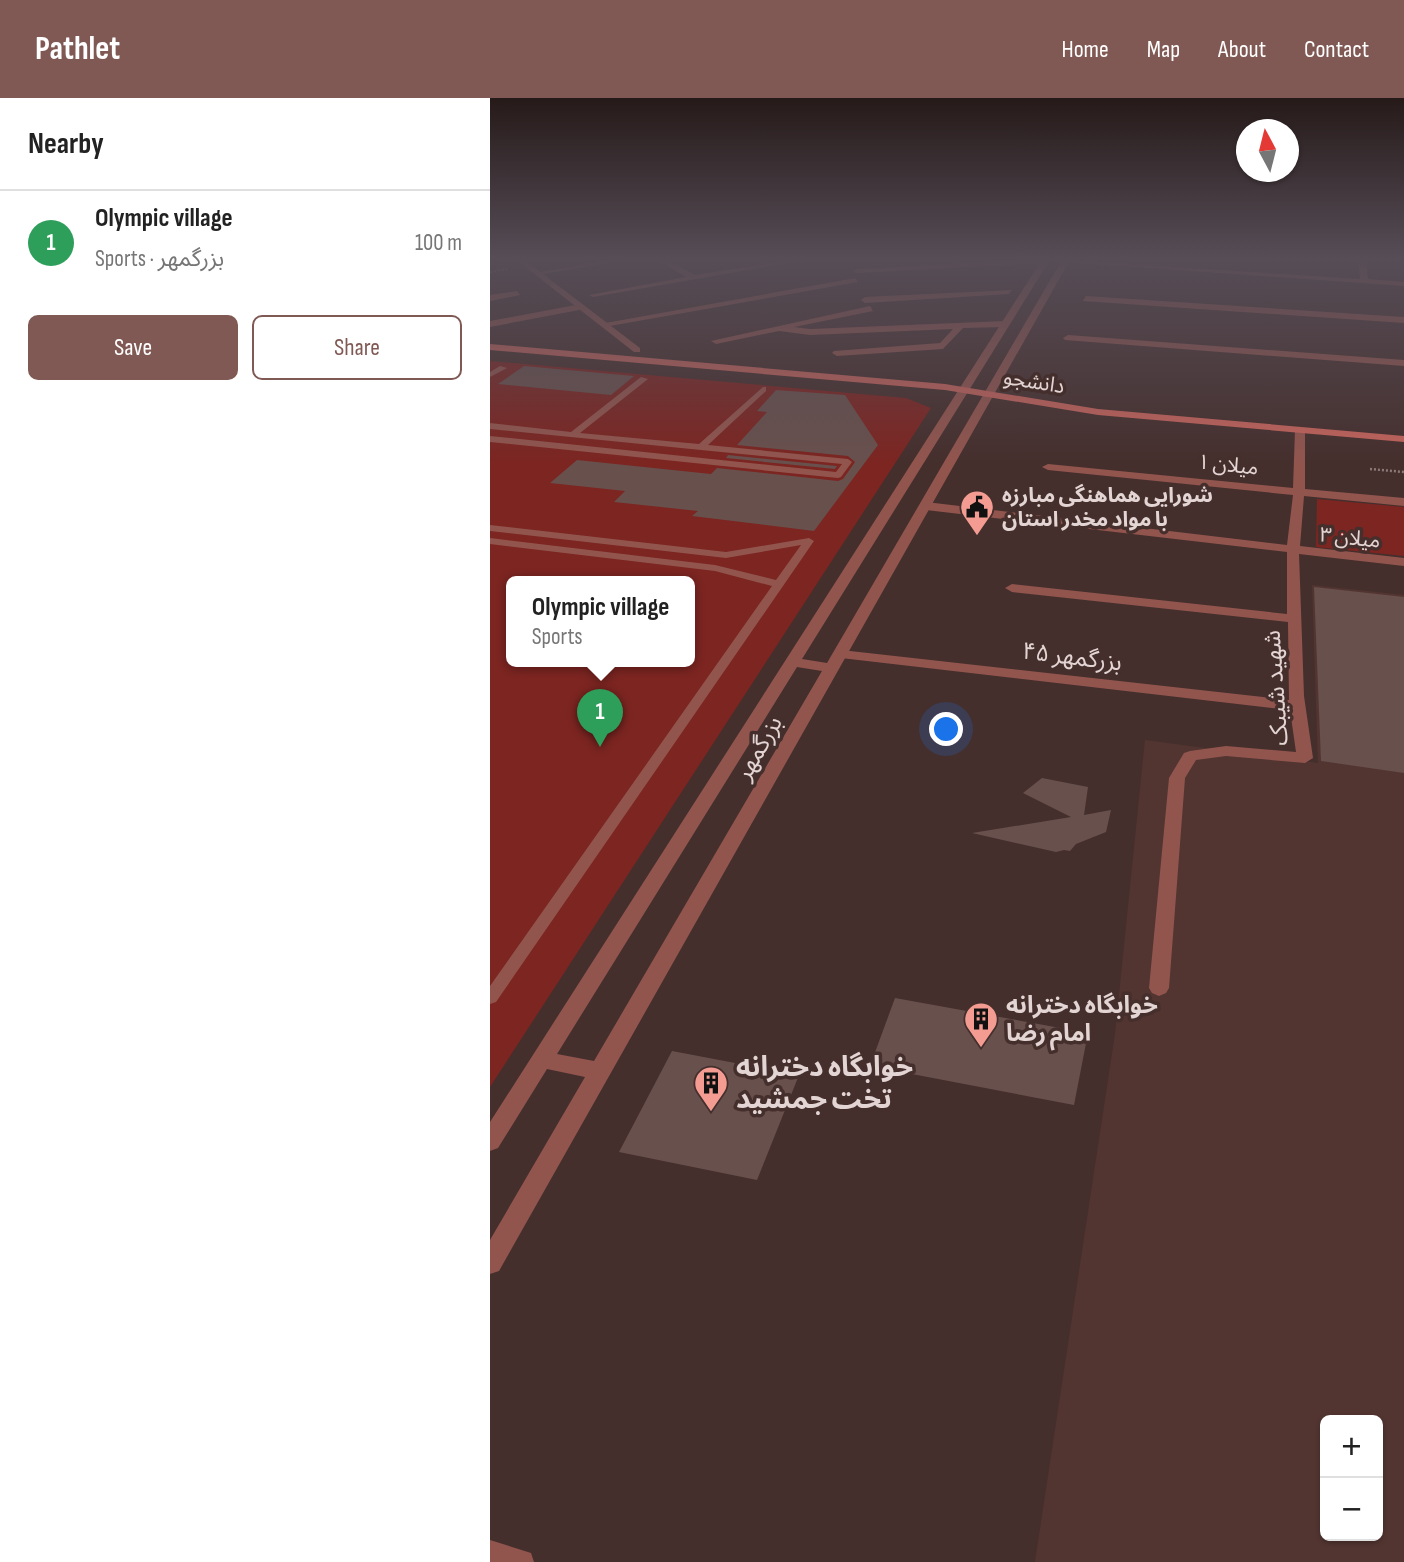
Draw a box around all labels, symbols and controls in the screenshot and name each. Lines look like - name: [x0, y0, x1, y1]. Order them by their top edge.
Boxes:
- text: Pathlet: [35, 29, 120, 69]
- text: Home: [1061, 35, 1109, 64]
- text: Map: [1147, 35, 1180, 64]
- text: About: [1218, 35, 1266, 64]
- text: Contact: [1304, 35, 1369, 64]
- north arrow: [1236, 119, 1299, 182]
- text: Nearby: [28, 126, 104, 162]
- text: Olympic village: [95, 203, 233, 234]
- text: 1: [46, 229, 56, 257]
- text: 100 m: [415, 229, 462, 257]
- text: Sports · بزرگمهر: [95, 245, 224, 273]
- button: Save: [28, 315, 238, 380]
- button: Share: [252, 315, 462, 380]
- street label: دانشجو: [1002, 365, 1066, 399]
- street label: میلان ۱: [1196, 449, 1260, 481]
- place label: شورایی هماهنگی مبارزه با مواد مخدر استان: [1002, 483, 1213, 532]
- public building icon: شورایی هماهنگی مبارزه با مواد مخدر استان: [958, 488, 996, 537]
- street label: میلان ۳: [1318, 522, 1382, 554]
- popup: [506, 576, 695, 667]
- text: Olympic village: [532, 592, 669, 623]
- text: Sports: [532, 623, 583, 651]
- street label: شهید شیبک: [1257, 629, 1295, 747]
- street label: بزرگمهر ۴۵: [1020, 636, 1124, 678]
- pin: 1: [577, 689, 623, 747]
- street label: بزرگمهر: [729, 711, 789, 786]
- your location: [929, 712, 963, 746]
- place label: خوابگاه دخترانه امام رضا: [1006, 991, 1158, 1051]
- building icon: خوابگاه دخترانه امام رضا: [962, 1000, 1000, 1049]
- place label: خوابگاه دخترانه تخت جمشید: [736, 1051, 913, 1116]
- building icon: خوابگاه دخترانه تخت جمشید: [692, 1064, 730, 1113]
- map controls: [1320, 1415, 1383, 1541]
- button: +: [1320, 1415, 1383, 1478]
- button: −: [1320, 1478, 1383, 1541]

